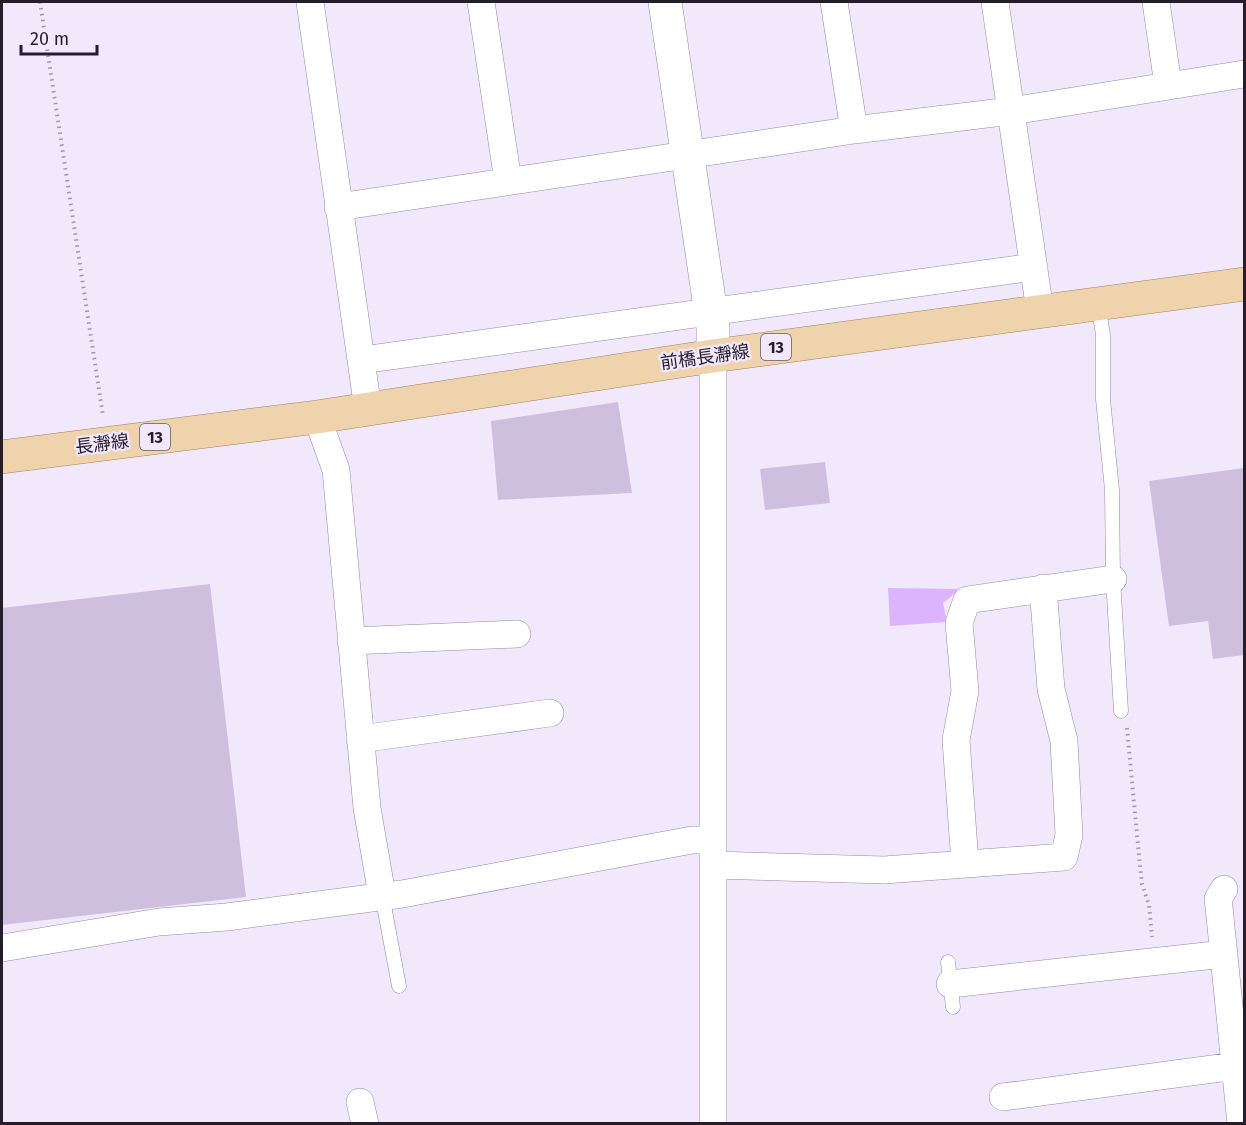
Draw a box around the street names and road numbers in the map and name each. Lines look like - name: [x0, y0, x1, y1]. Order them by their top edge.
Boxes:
- road number: 13: [761, 334, 791, 360]
- street label: 前橋長瀞線: [659, 340, 751, 374]
- road number: 13: [140, 424, 170, 450]
- street label: 長瀞線: [74, 430, 130, 458]

